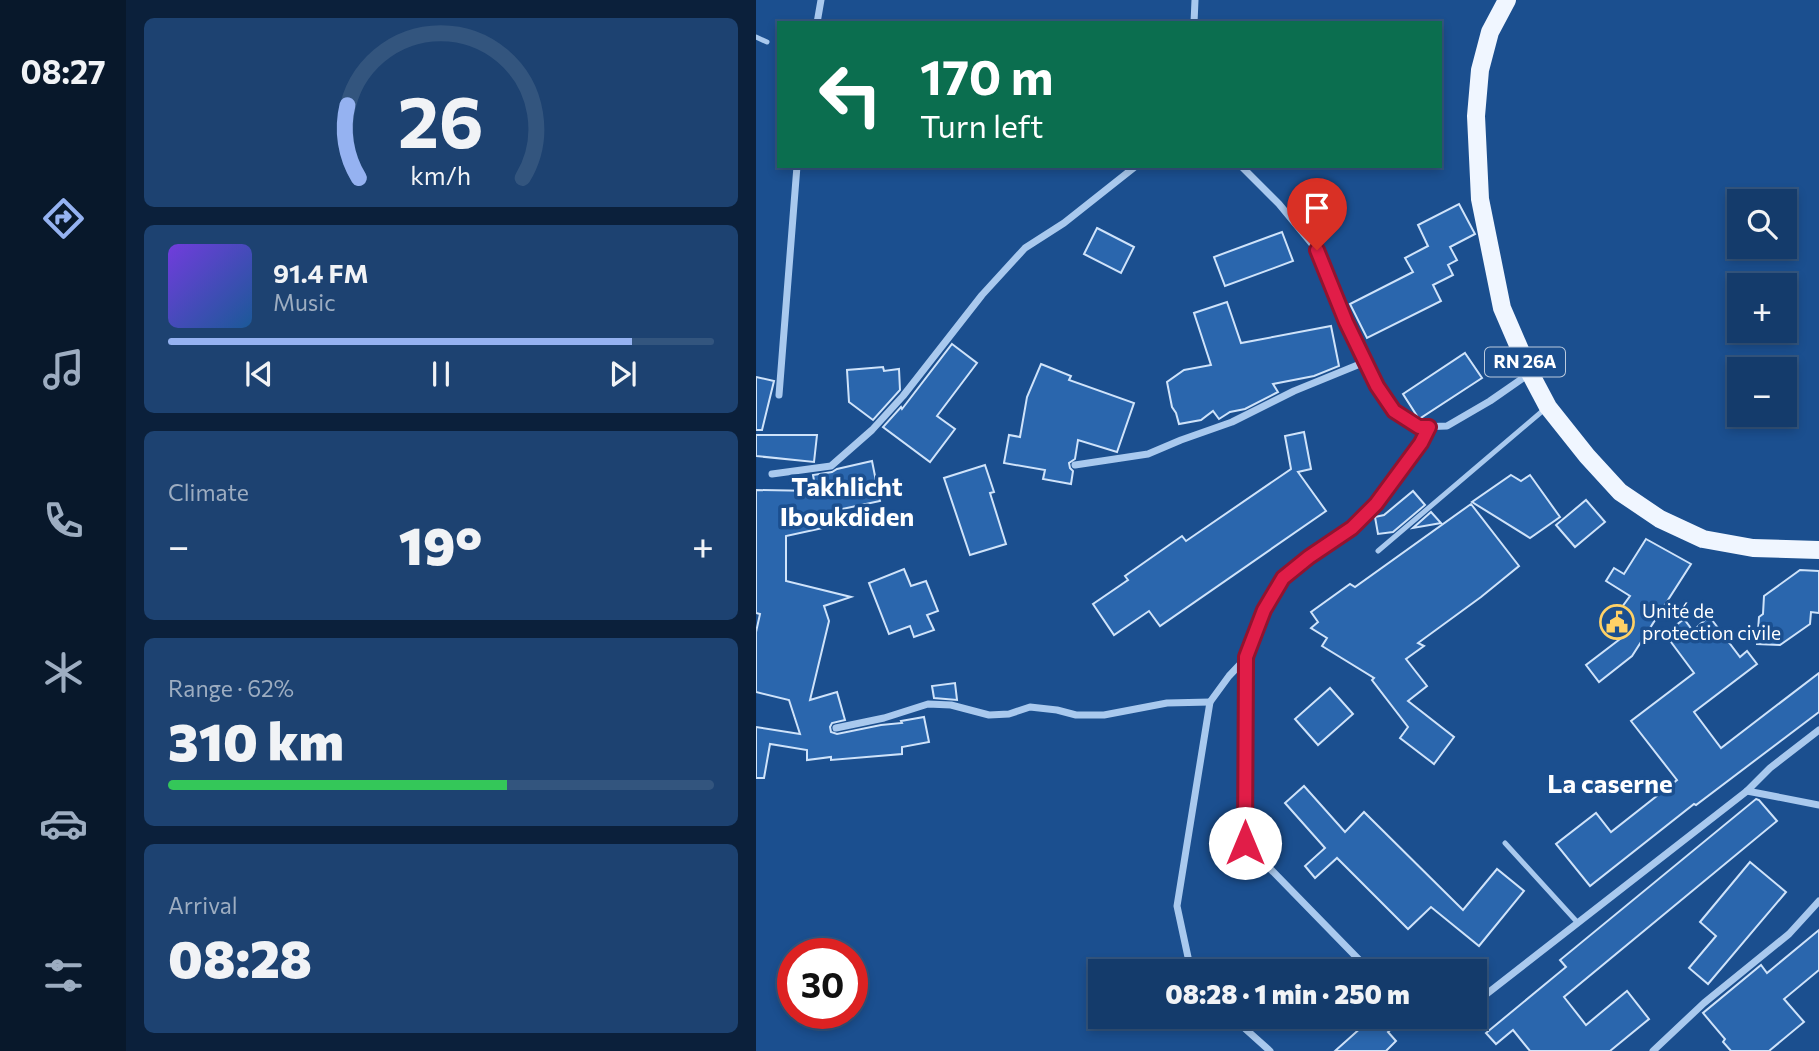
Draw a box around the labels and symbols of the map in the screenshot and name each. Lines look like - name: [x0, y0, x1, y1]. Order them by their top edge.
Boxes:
- pin: [1287, 178, 1347, 250]
- road number: RN 26A: [1485, 348, 1565, 376]
- district label: Takhlicht Iboukdiden: [780, 470, 914, 531]
- place label: Unité de protection civile: [1642, 599, 1781, 644]
- public building icon: Unité de protection civile: [1598, 603, 1636, 641]
- district label: La caserne: [1547, 767, 1673, 798]
- position arrow: [1208, 806, 1282, 880]
- speed limit sign: 30: [777, 938, 868, 1029]

